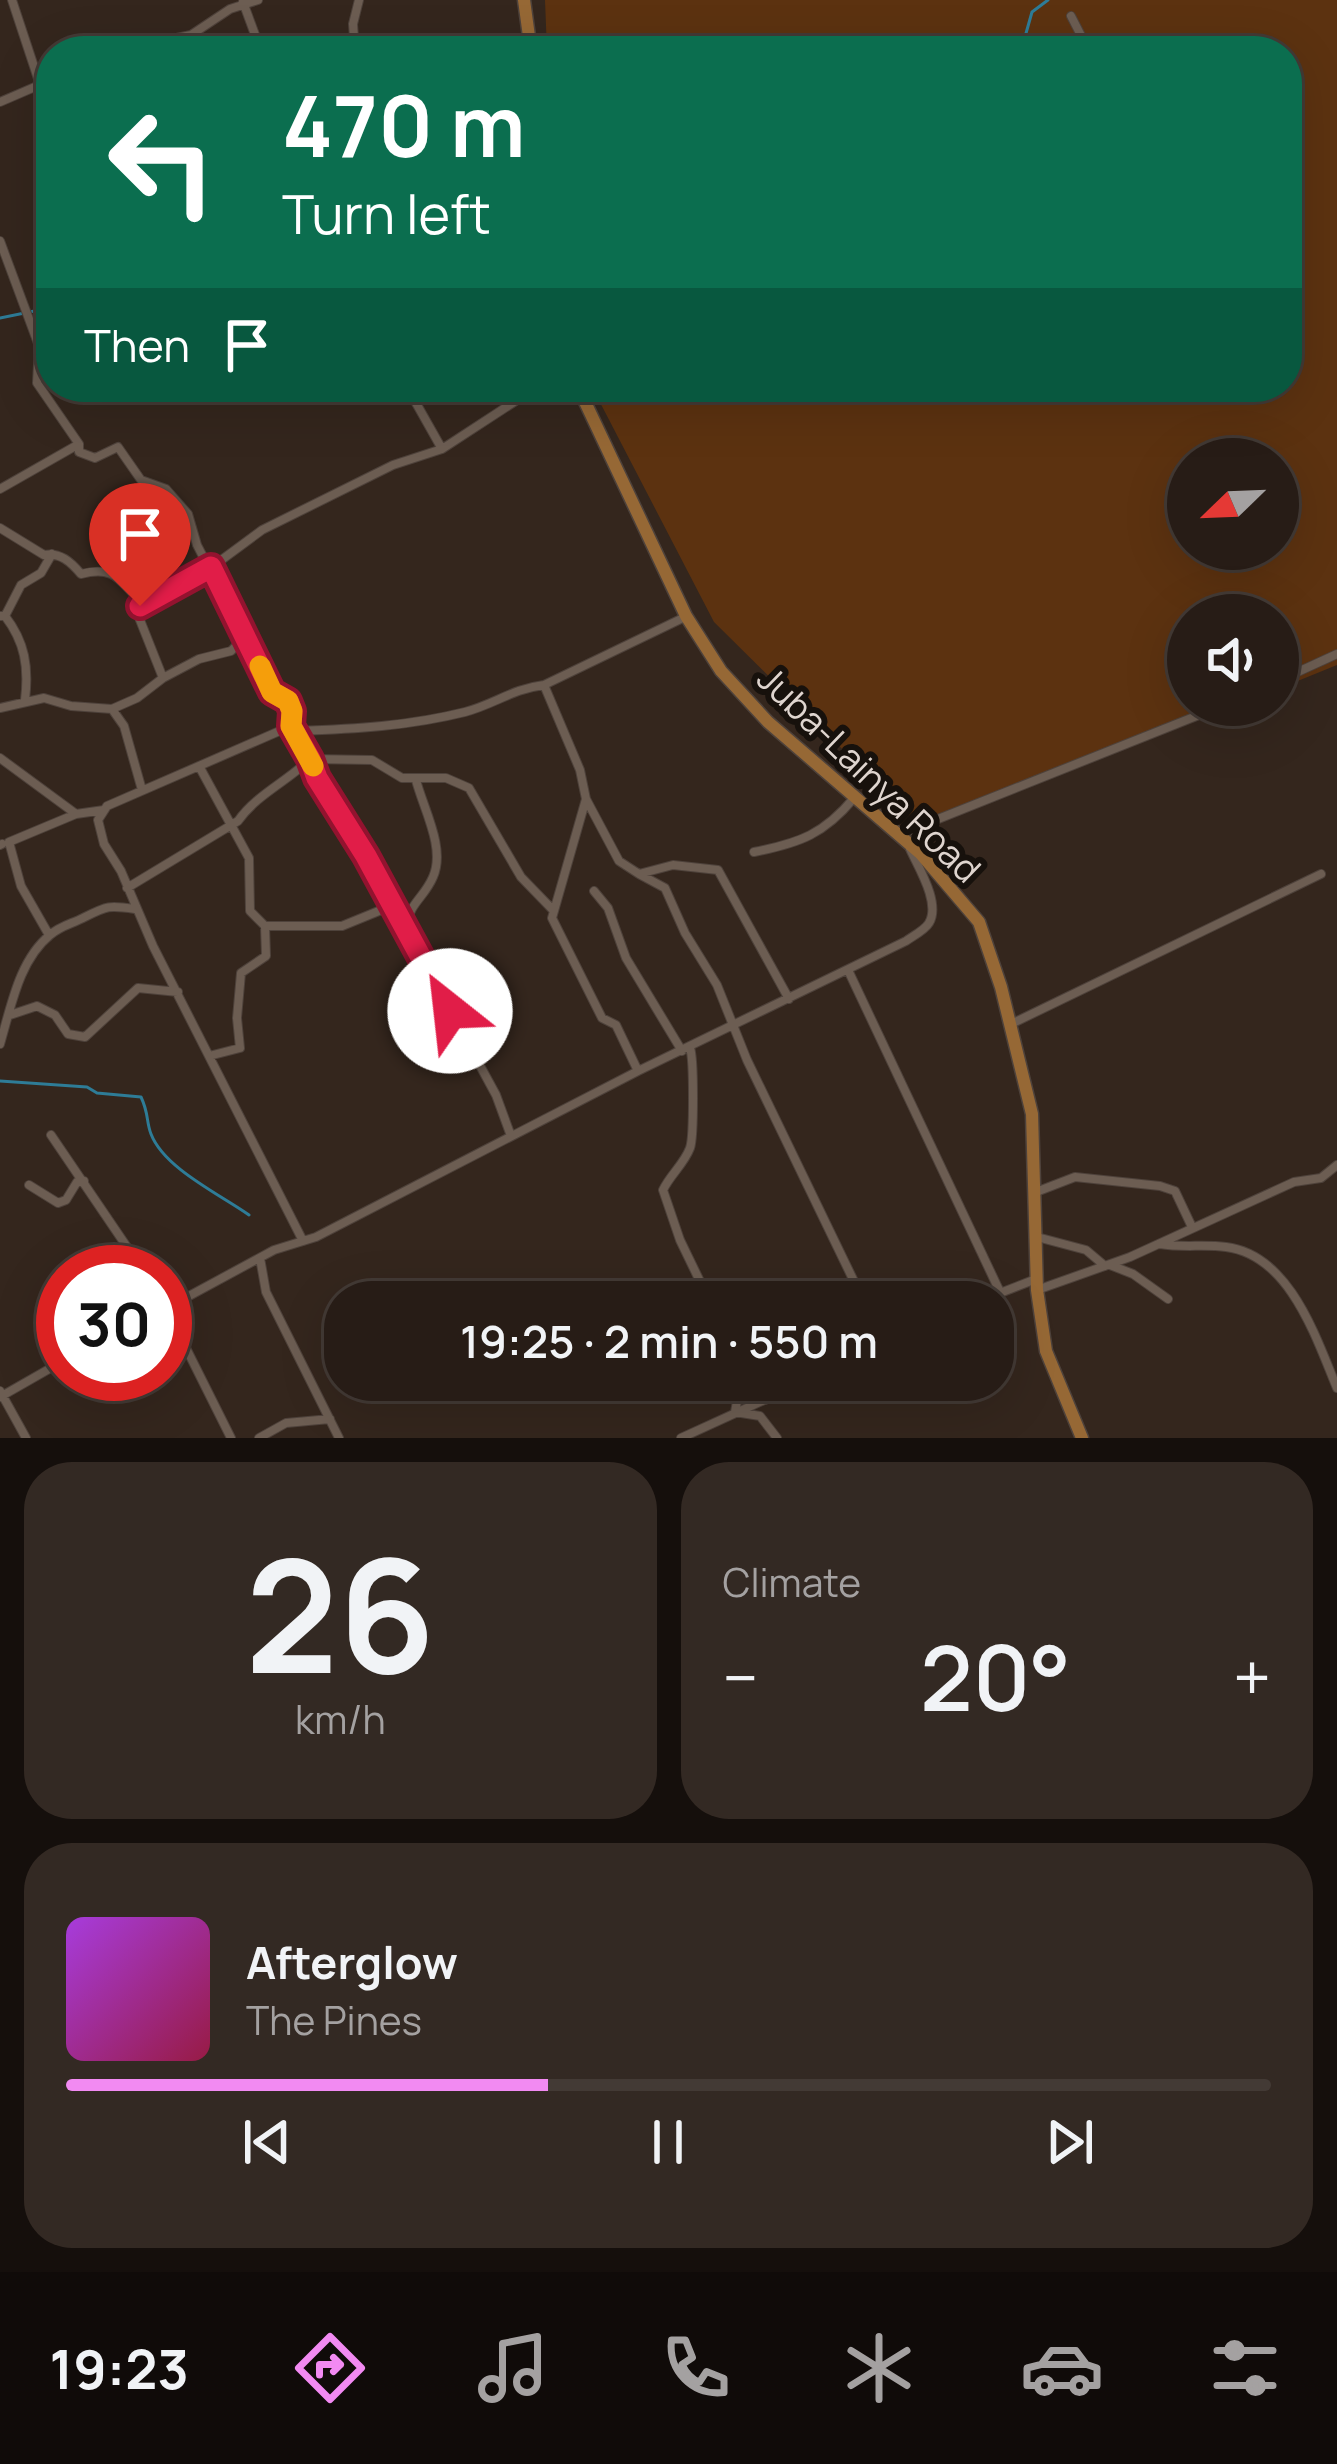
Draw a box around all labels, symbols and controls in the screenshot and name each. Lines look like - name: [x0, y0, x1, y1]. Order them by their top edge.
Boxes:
- text: 470 m: [282, 67, 526, 182]
- icon: left: [84, 84, 240, 240]
- text: Turn left: [282, 176, 491, 250]
- icon: arrive: [214, 312, 280, 378]
- text: Then: [84, 314, 190, 376]
- north arrow: [1167, 438, 1299, 570]
- map controls: [1167, 438, 1299, 726]
- pin: [89, 483, 191, 606]
- icon: arrive: [107, 501, 173, 567]
- button: sound: [1167, 594, 1299, 726]
- street label: Juba-Lainya Road: [747, 654, 992, 893]
- position arrow: [387, 948, 513, 1074]
- speed limit sign: 30: [36, 1245, 192, 1401]
- text: 19:25 · 2 min · 550 m: [460, 1310, 878, 1372]
- text: 26: [245, 1507, 435, 1720]
- text: Climate: [723, 1555, 861, 1609]
- text: 20°: [920, 1615, 1071, 1738]
- text: −: [723, 1632, 758, 1722]
- text: +: [1233, 1632, 1271, 1722]
- text: km/h: [295, 1692, 386, 1746]
- text: Afterglow: [246, 1931, 458, 1993]
- text: The Pines: [246, 1993, 422, 2047]
- icon: previous: [234, 2109, 300, 2175]
- icon: pause: [635, 2109, 701, 2175]
- icon: next: [1037, 2109, 1103, 2175]
- icon: directions: [288, 2326, 372, 2410]
- icon: music: [471, 2326, 555, 2410]
- icon: phone: [654, 2326, 738, 2410]
- icon: climate: [837, 2326, 921, 2410]
- icon: car: [1020, 2326, 1104, 2410]
- icon: filters: [1203, 2326, 1287, 2410]
- text: 19:23: [50, 2331, 189, 2405]

